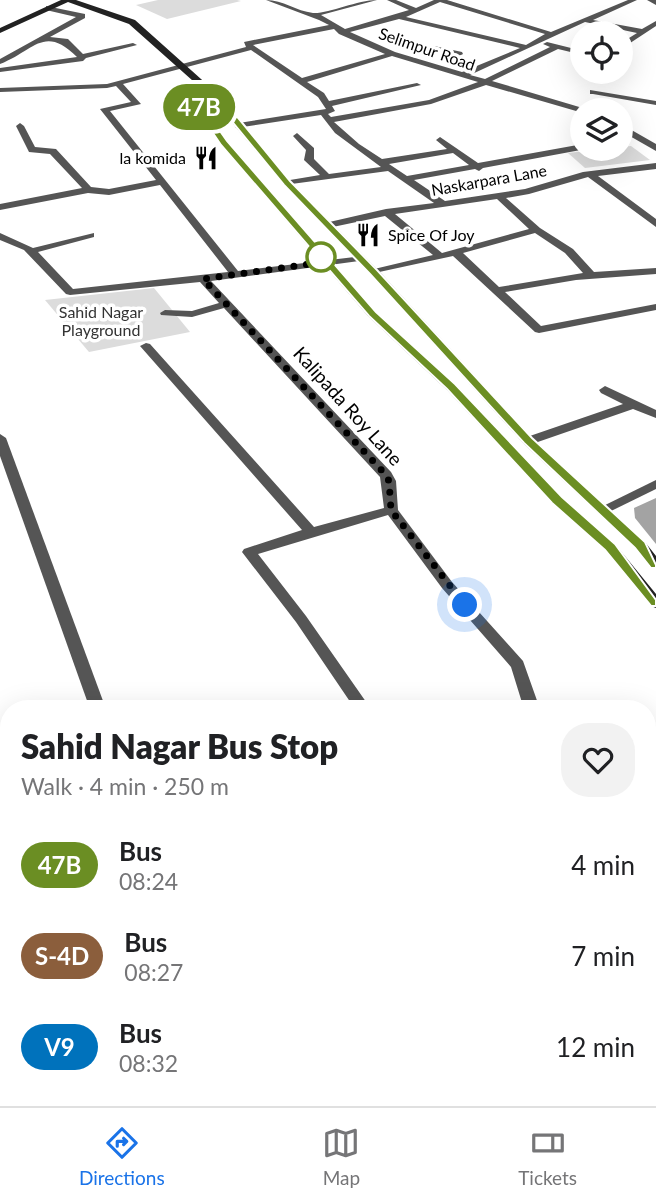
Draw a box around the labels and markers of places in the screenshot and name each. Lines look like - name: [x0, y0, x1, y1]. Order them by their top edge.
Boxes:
- restaurant icon: la komida: [192, 144, 220, 172]
- place label: la komida: [120, 148, 186, 167]
- restaurant icon: Spice Of Joy: [354, 221, 382, 249]
- place label: Spice Of Joy: [388, 225, 475, 244]
- unlabelled marker: [306, 242, 336, 272]

